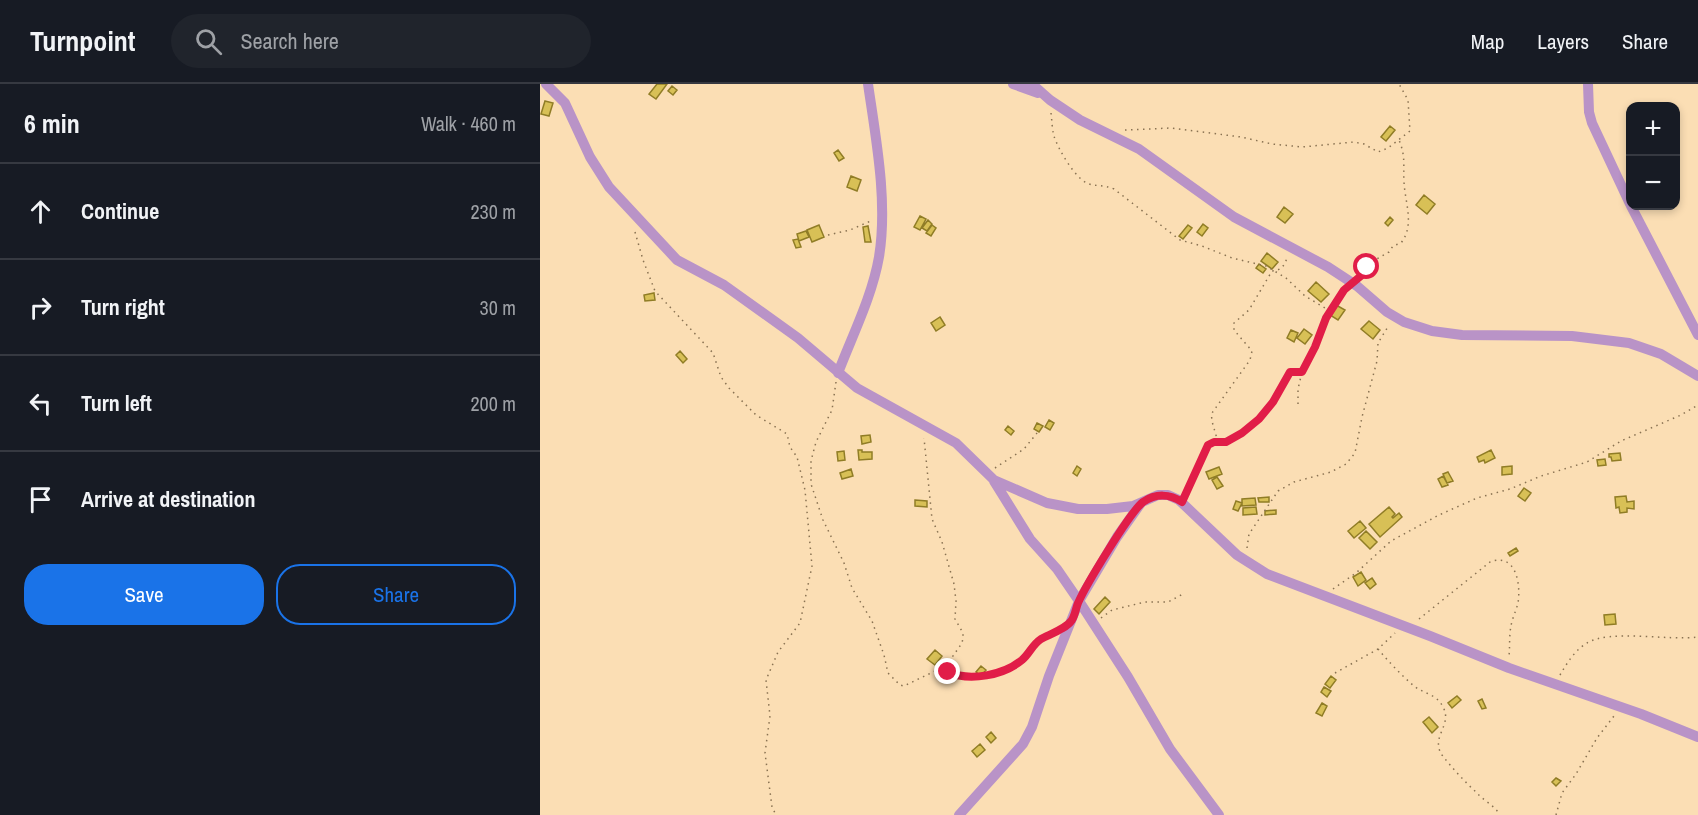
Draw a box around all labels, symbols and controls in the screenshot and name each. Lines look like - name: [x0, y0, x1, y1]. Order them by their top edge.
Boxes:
- search box: [171, 14, 591, 68]
- text: Turnpoint: [30, 22, 135, 60]
- icon: search: [192, 25, 225, 58]
- text: Search here: [240, 26, 339, 56]
- text: Map: [1471, 27, 1504, 56]
- text: Layers: [1537, 27, 1589, 56]
- text: Share: [1622, 27, 1668, 56]
- map controls: [1626, 102, 1680, 210]
- button: +: [1626, 102, 1680, 156]
- text: 6 min: [24, 106, 80, 141]
- text: Walk · 460 m: [421, 110, 516, 137]
- button: −: [1626, 156, 1680, 210]
- icon: ahead: [24, 195, 57, 228]
- text: Continue: [81, 196, 159, 226]
- text: 230 m: [470, 198, 516, 225]
- route start: [1353, 253, 1379, 279]
- icon: right: [24, 291, 57, 324]
- text: Turn right: [81, 292, 165, 322]
- text: 30 m: [480, 294, 516, 321]
- icon: left: [24, 387, 57, 420]
- text: Turn left: [81, 388, 152, 418]
- text: 200 m: [470, 390, 516, 417]
- icon: arrive: [24, 483, 57, 516]
- text: Arrive at destination: [81, 484, 255, 514]
- button: Save: [24, 564, 264, 625]
- button: Share: [276, 564, 516, 625]
- route end: [934, 658, 960, 684]

